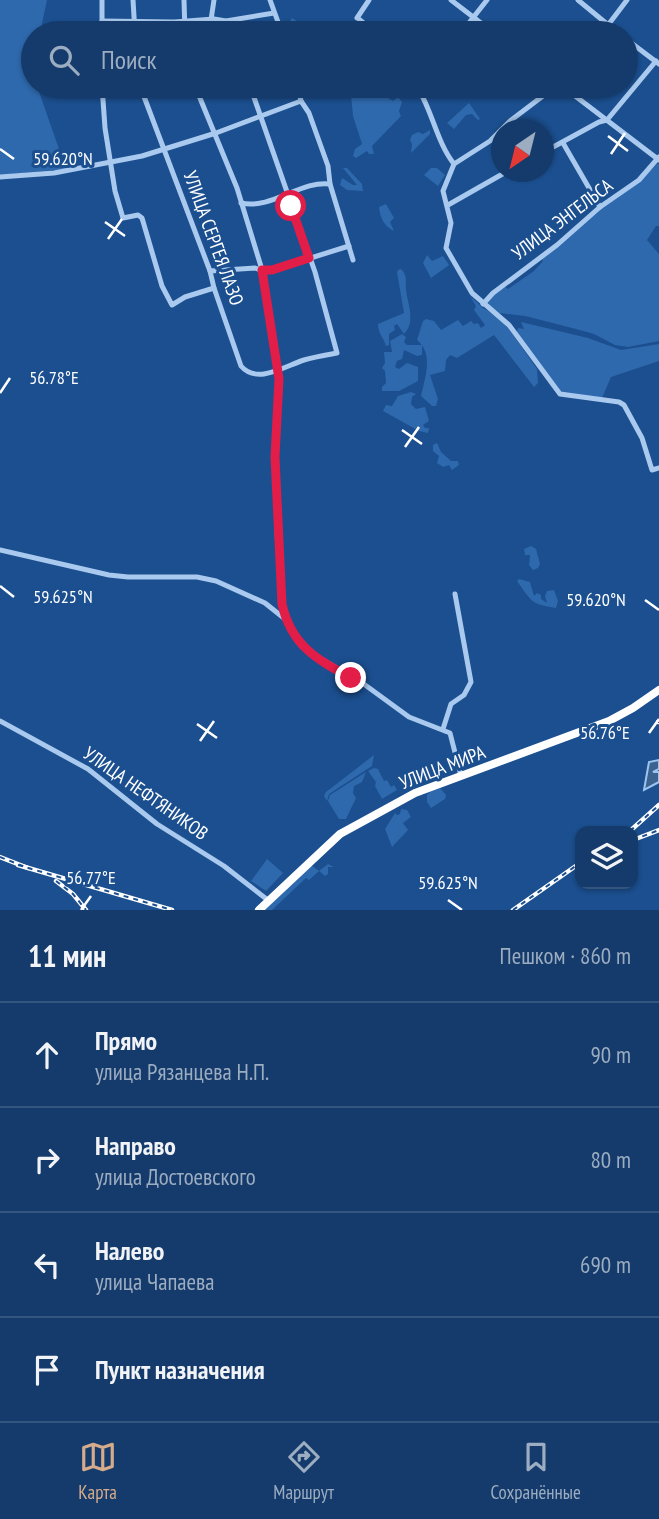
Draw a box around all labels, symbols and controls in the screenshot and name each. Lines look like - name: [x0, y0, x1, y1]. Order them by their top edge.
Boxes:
- search box: [21, 21, 638, 98]
- icon: search: [45, 41, 83, 79]
- text: Поиск: [101, 43, 157, 76]
- north arrow: [491, 119, 554, 182]
- text: 59.620°N: [33, 147, 93, 170]
- street label: УЛИЦА СЕРГЕЯ ЛАЗО: [179, 167, 249, 309]
- street label: УЛИЦА ЭНГЕЛЬСА: [507, 173, 617, 265]
- route start: [275, 190, 306, 221]
- text: 56.78°E: [29, 366, 79, 389]
- text: 59.625°N: [33, 585, 93, 608]
- text: 59.620°N: [566, 588, 626, 611]
- route end: [335, 662, 366, 693]
- text: 56.76°E: [580, 721, 630, 744]
- street label: УЛИЦА МИРА: [396, 740, 488, 794]
- street label: УЛИЦА НЕФТЯНИКОВ: [79, 741, 213, 845]
- map controls: [575, 826, 638, 889]
- button: layers: [575, 826, 638, 889]
- text: 56.77°E: [66, 866, 116, 889]
- text: 59.625°N: [418, 871, 478, 894]
- text: 11 мин: [28, 936, 106, 975]
- text: Пешком · 860 m: [500, 941, 631, 970]
- text: Прямо: [95, 1024, 157, 1057]
- icon: ahead: [28, 1036, 66, 1074]
- text: 90 m: [590, 1040, 631, 1069]
- text: улица Рязанцева Н.П.: [95, 1057, 269, 1086]
- text: Направо: [95, 1129, 176, 1162]
- icon: right: [28, 1141, 66, 1179]
- text: 80 m: [590, 1145, 631, 1174]
- text: улица Достоевского: [95, 1162, 256, 1191]
- text: Налево: [95, 1234, 164, 1267]
- icon: left: [28, 1246, 66, 1284]
- text: 690 m: [580, 1250, 631, 1279]
- text: улица Чапаева: [95, 1267, 215, 1296]
- icon: arrive: [28, 1351, 66, 1389]
- text: Пункт назначения: [95, 1353, 265, 1386]
- tab: Карта: [78, 1438, 117, 1504]
- tab: Маршрут: [273, 1438, 334, 1504]
- tab: Сохранённые: [490, 1438, 581, 1504]

